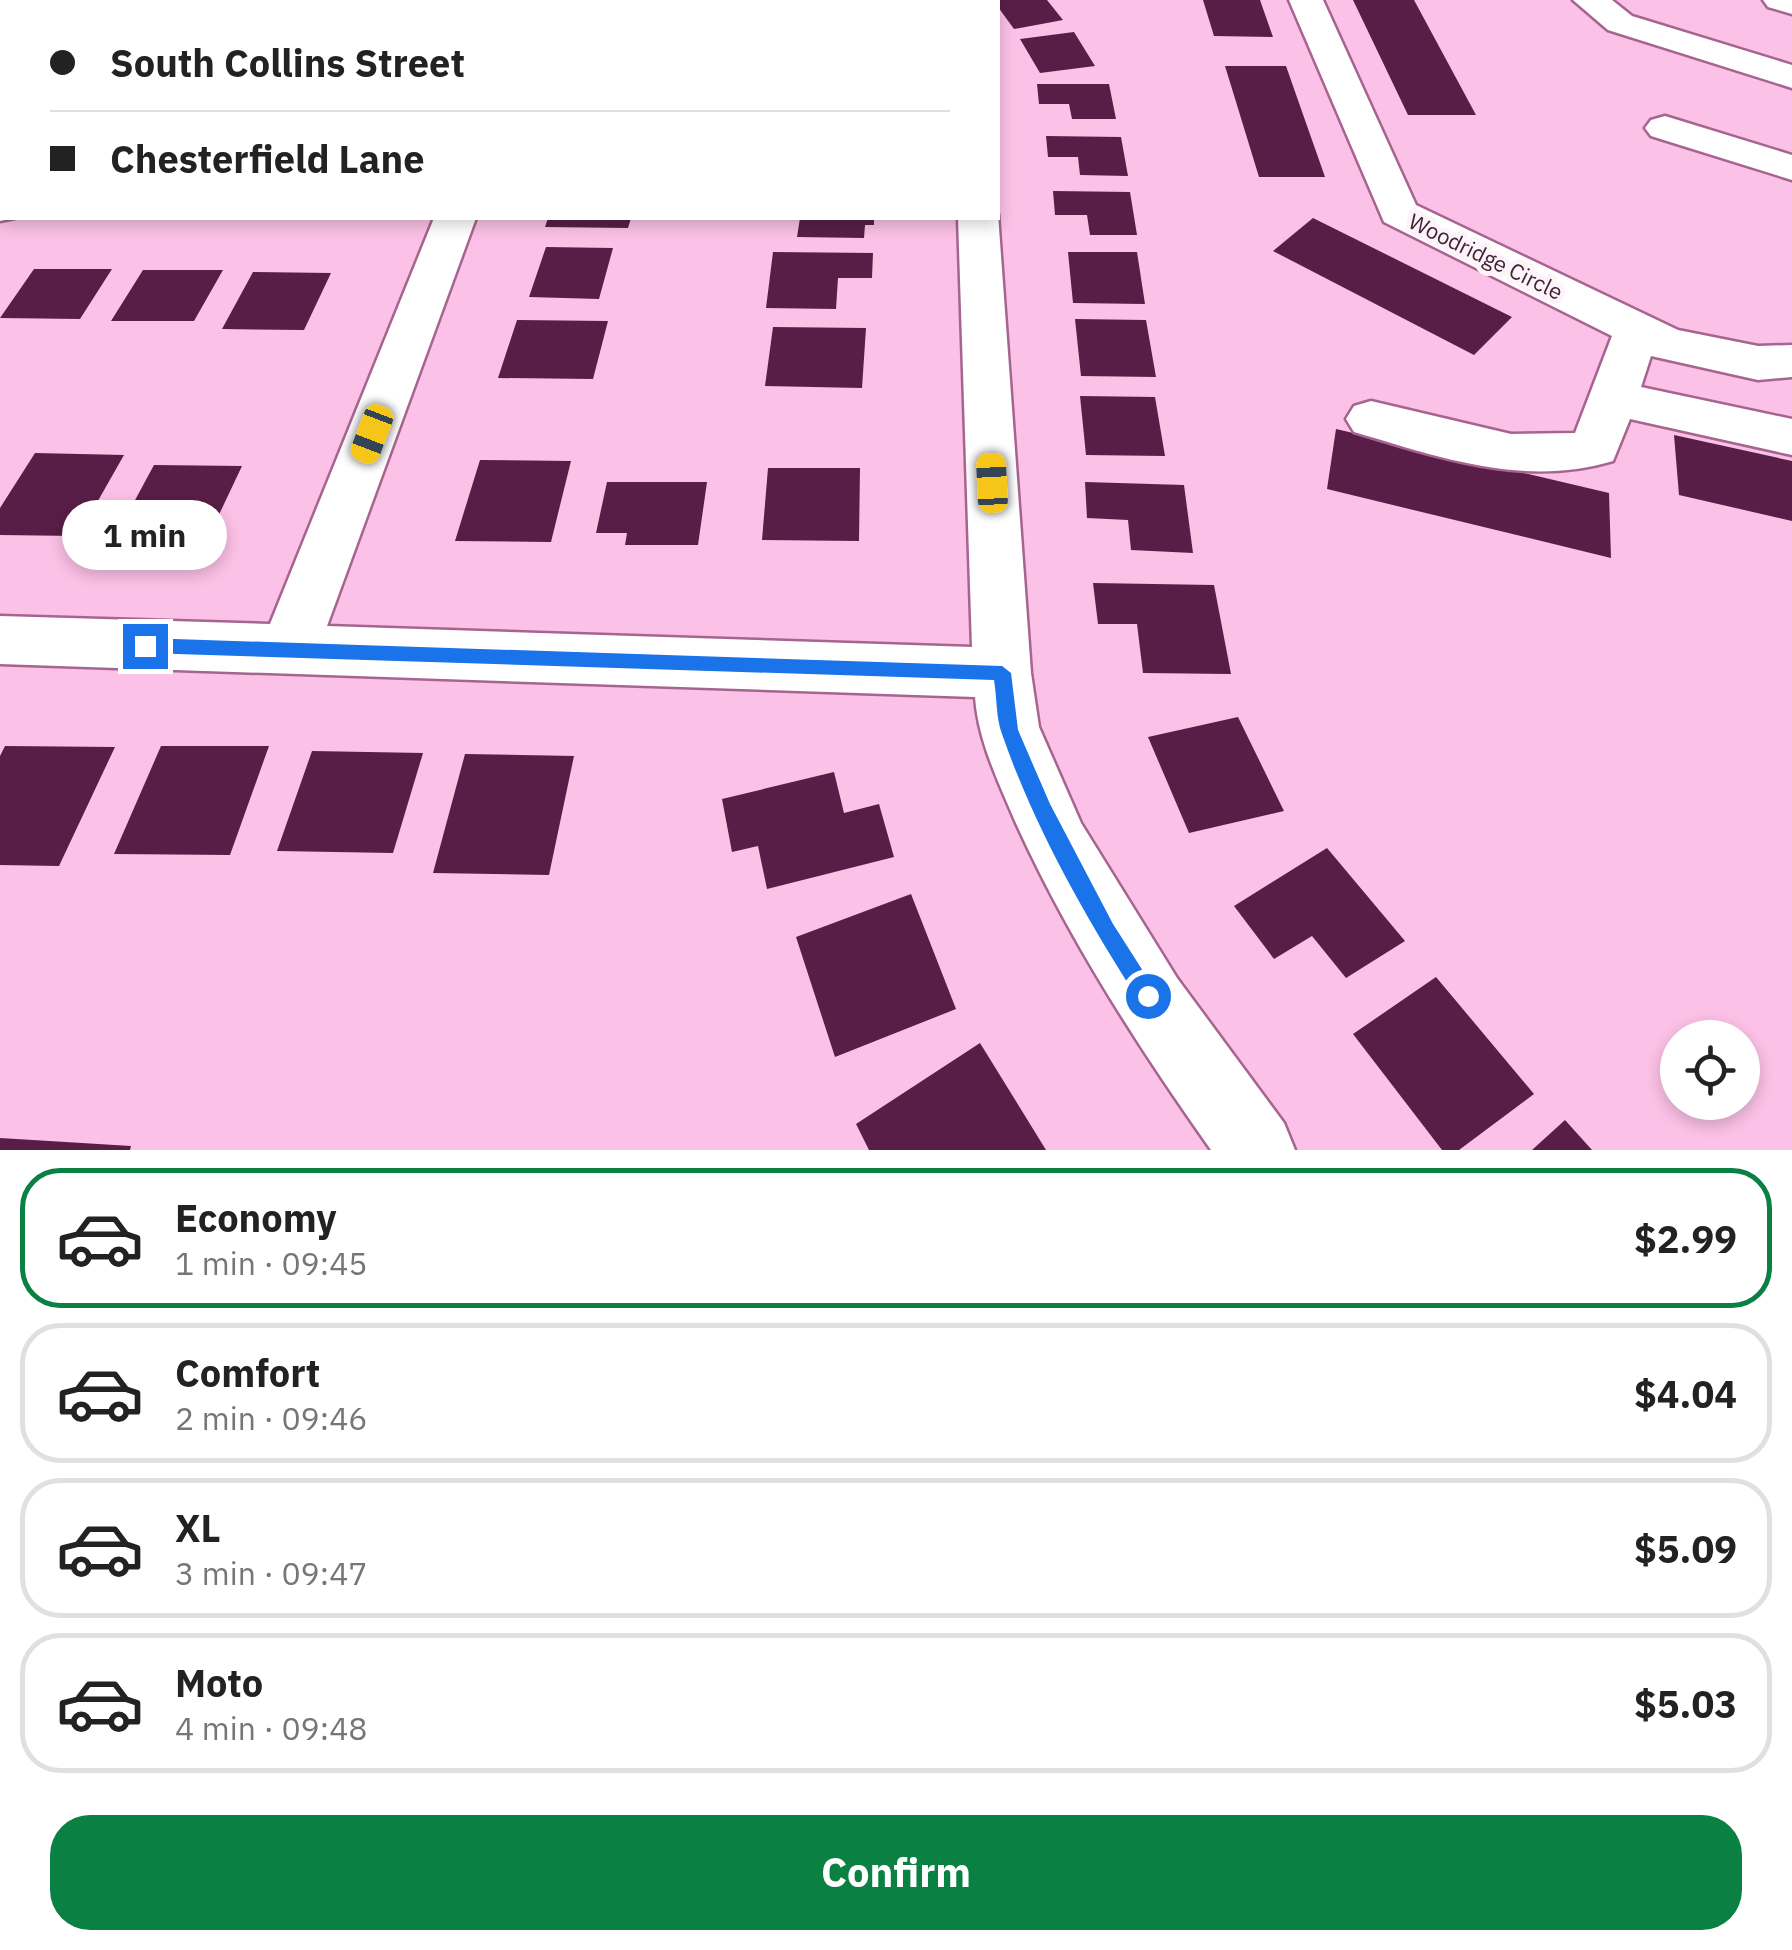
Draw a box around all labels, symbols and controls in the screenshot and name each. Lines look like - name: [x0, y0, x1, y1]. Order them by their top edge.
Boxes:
- text: South Collins Street: [110, 38, 465, 87]
- text: Chesterfield Lane: [110, 134, 425, 183]
- street label: Woodridge Circle: [1404, 206, 1568, 306]
- car: [347, 401, 397, 467]
- car: [975, 452, 1009, 514]
- callout: 1 min: [62, 501, 228, 571]
- text: 1 min: [103, 514, 186, 556]
- route end: [123, 624, 168, 669]
- route start: [1126, 974, 1171, 1019]
- map controls: [1660, 1020, 1760, 1120]
- button: locate: [1660, 1020, 1760, 1120]
- icon: car: [55, 1193, 145, 1283]
- text: Economy: [175, 1193, 337, 1242]
- text: $2.99: [1634, 1214, 1737, 1263]
- text: 1 min · 09:45: [175, 1242, 368, 1284]
- icon: car: [55, 1348, 145, 1438]
- text: Comfort: [175, 1348, 320, 1397]
- text: $4.04: [1634, 1369, 1737, 1418]
- text: 2 min · 09:46: [175, 1397, 368, 1439]
- icon: car: [55, 1503, 145, 1593]
- text: XL: [175, 1503, 221, 1552]
- text: $5.09: [1634, 1524, 1737, 1573]
- text: 3 min · 09:47: [175, 1552, 368, 1594]
- icon: car: [55, 1658, 145, 1748]
- text: Moto: [175, 1658, 263, 1707]
- text: $5.03: [1634, 1679, 1737, 1728]
- text: 4 min · 09:48: [175, 1707, 368, 1749]
- button: Confirm: [50, 1815, 1742, 1930]

